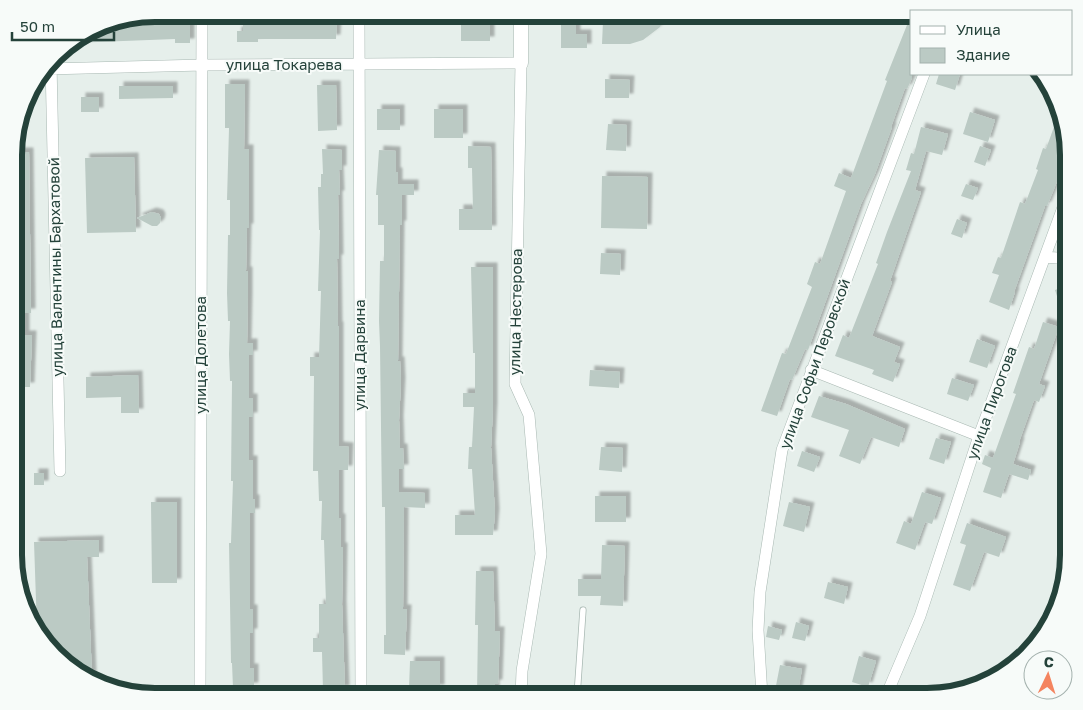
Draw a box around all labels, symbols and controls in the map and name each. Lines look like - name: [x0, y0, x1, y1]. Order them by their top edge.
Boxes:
- scale bar: [12, 10, 115, 42]
- legend: [910, 10, 1073, 75]
- text: 50 m: [20, 17, 55, 35]
- text: Улица: [956, 20, 1001, 38]
- text: Здание: [956, 45, 1010, 63]
- street label: улица Токарева: [226, 55, 342, 73]
- street label: улица Валентины Бархатовой: [44, 157, 66, 377]
- street label: улица Нестерова: [505, 248, 525, 376]
- street label: улица Софьи Перовской: [775, 276, 853, 451]
- street label: улица Долетова: [191, 296, 209, 414]
- street label: улица Дарвина: [350, 299, 368, 411]
- street label: улица Пирогова: [962, 344, 1020, 462]
- north arrow: [1023, 650, 1073, 700]
- text: С: [1043, 653, 1055, 670]

